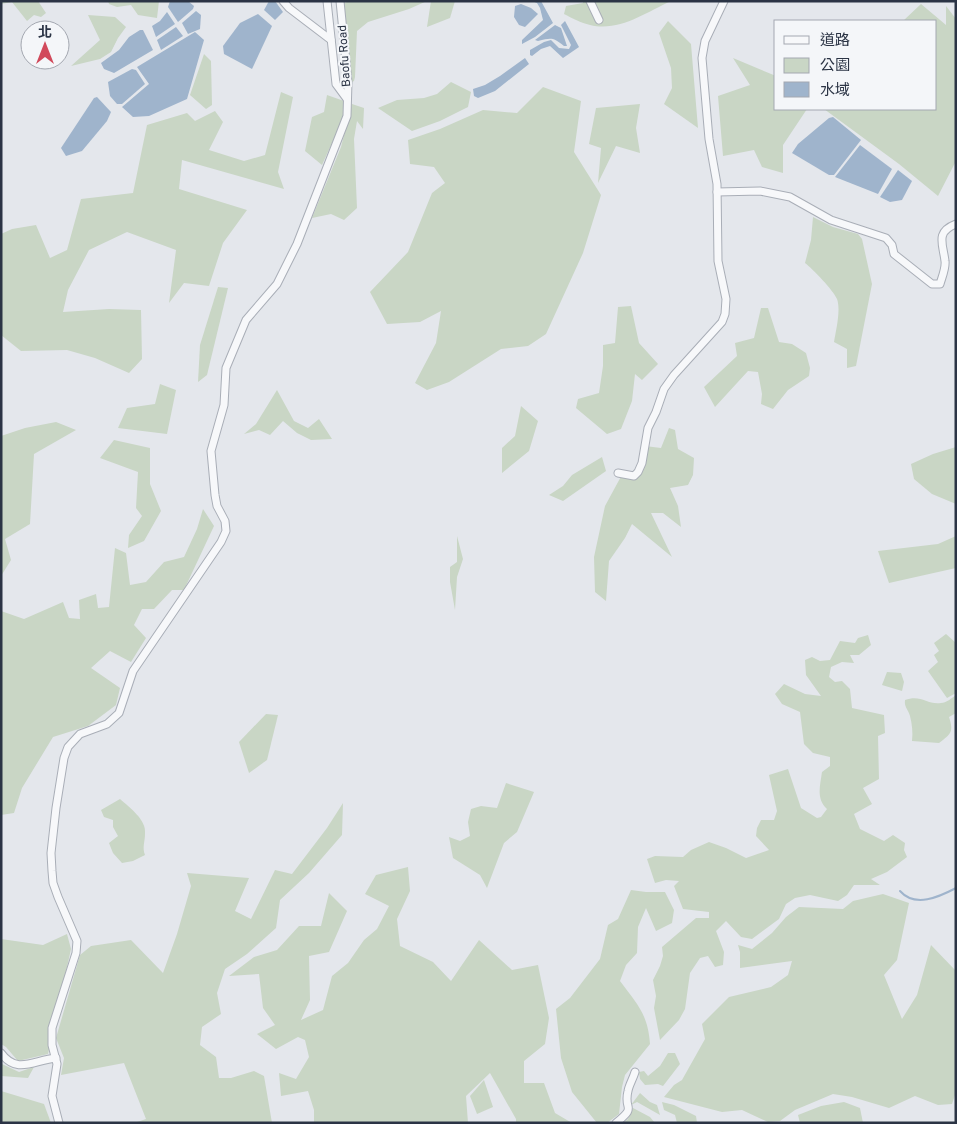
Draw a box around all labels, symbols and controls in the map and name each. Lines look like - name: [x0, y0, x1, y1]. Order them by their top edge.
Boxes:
- north arrow: [20, 20, 70, 70]
- legend: [774, 20, 937, 110]
- street label: Baofu Road: [335, 24, 355, 87]
- text: 北: [38, 25, 52, 42]
- text: 道路: [820, 32, 850, 51]
- text: 公園: [820, 57, 850, 76]
- text: 水域: [820, 82, 850, 101]

